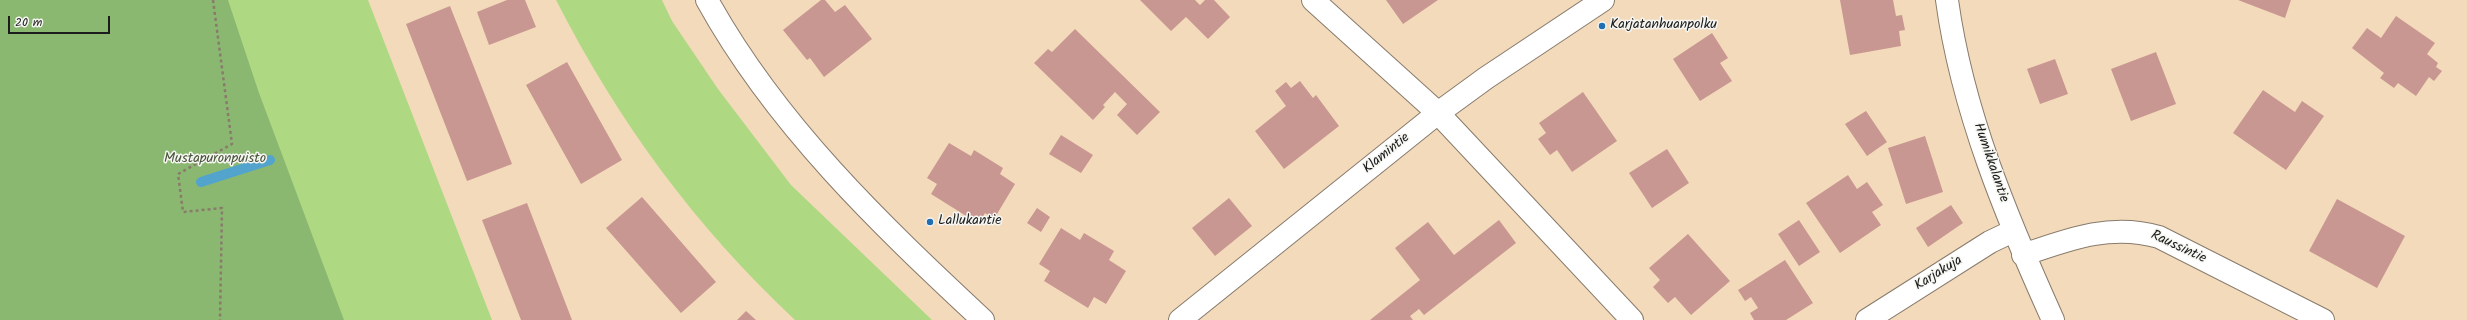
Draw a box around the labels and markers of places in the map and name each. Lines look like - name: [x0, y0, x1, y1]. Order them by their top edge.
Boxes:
- place label: Karjatanhuanpolku: [1610, 18, 1717, 34]
- marker: Karjatanhuanpolku: [1597, 21, 1607, 31]
- place label: Lallukantie: [938, 214, 1001, 230]
- marker: Lallukantie: [925, 217, 935, 227]

